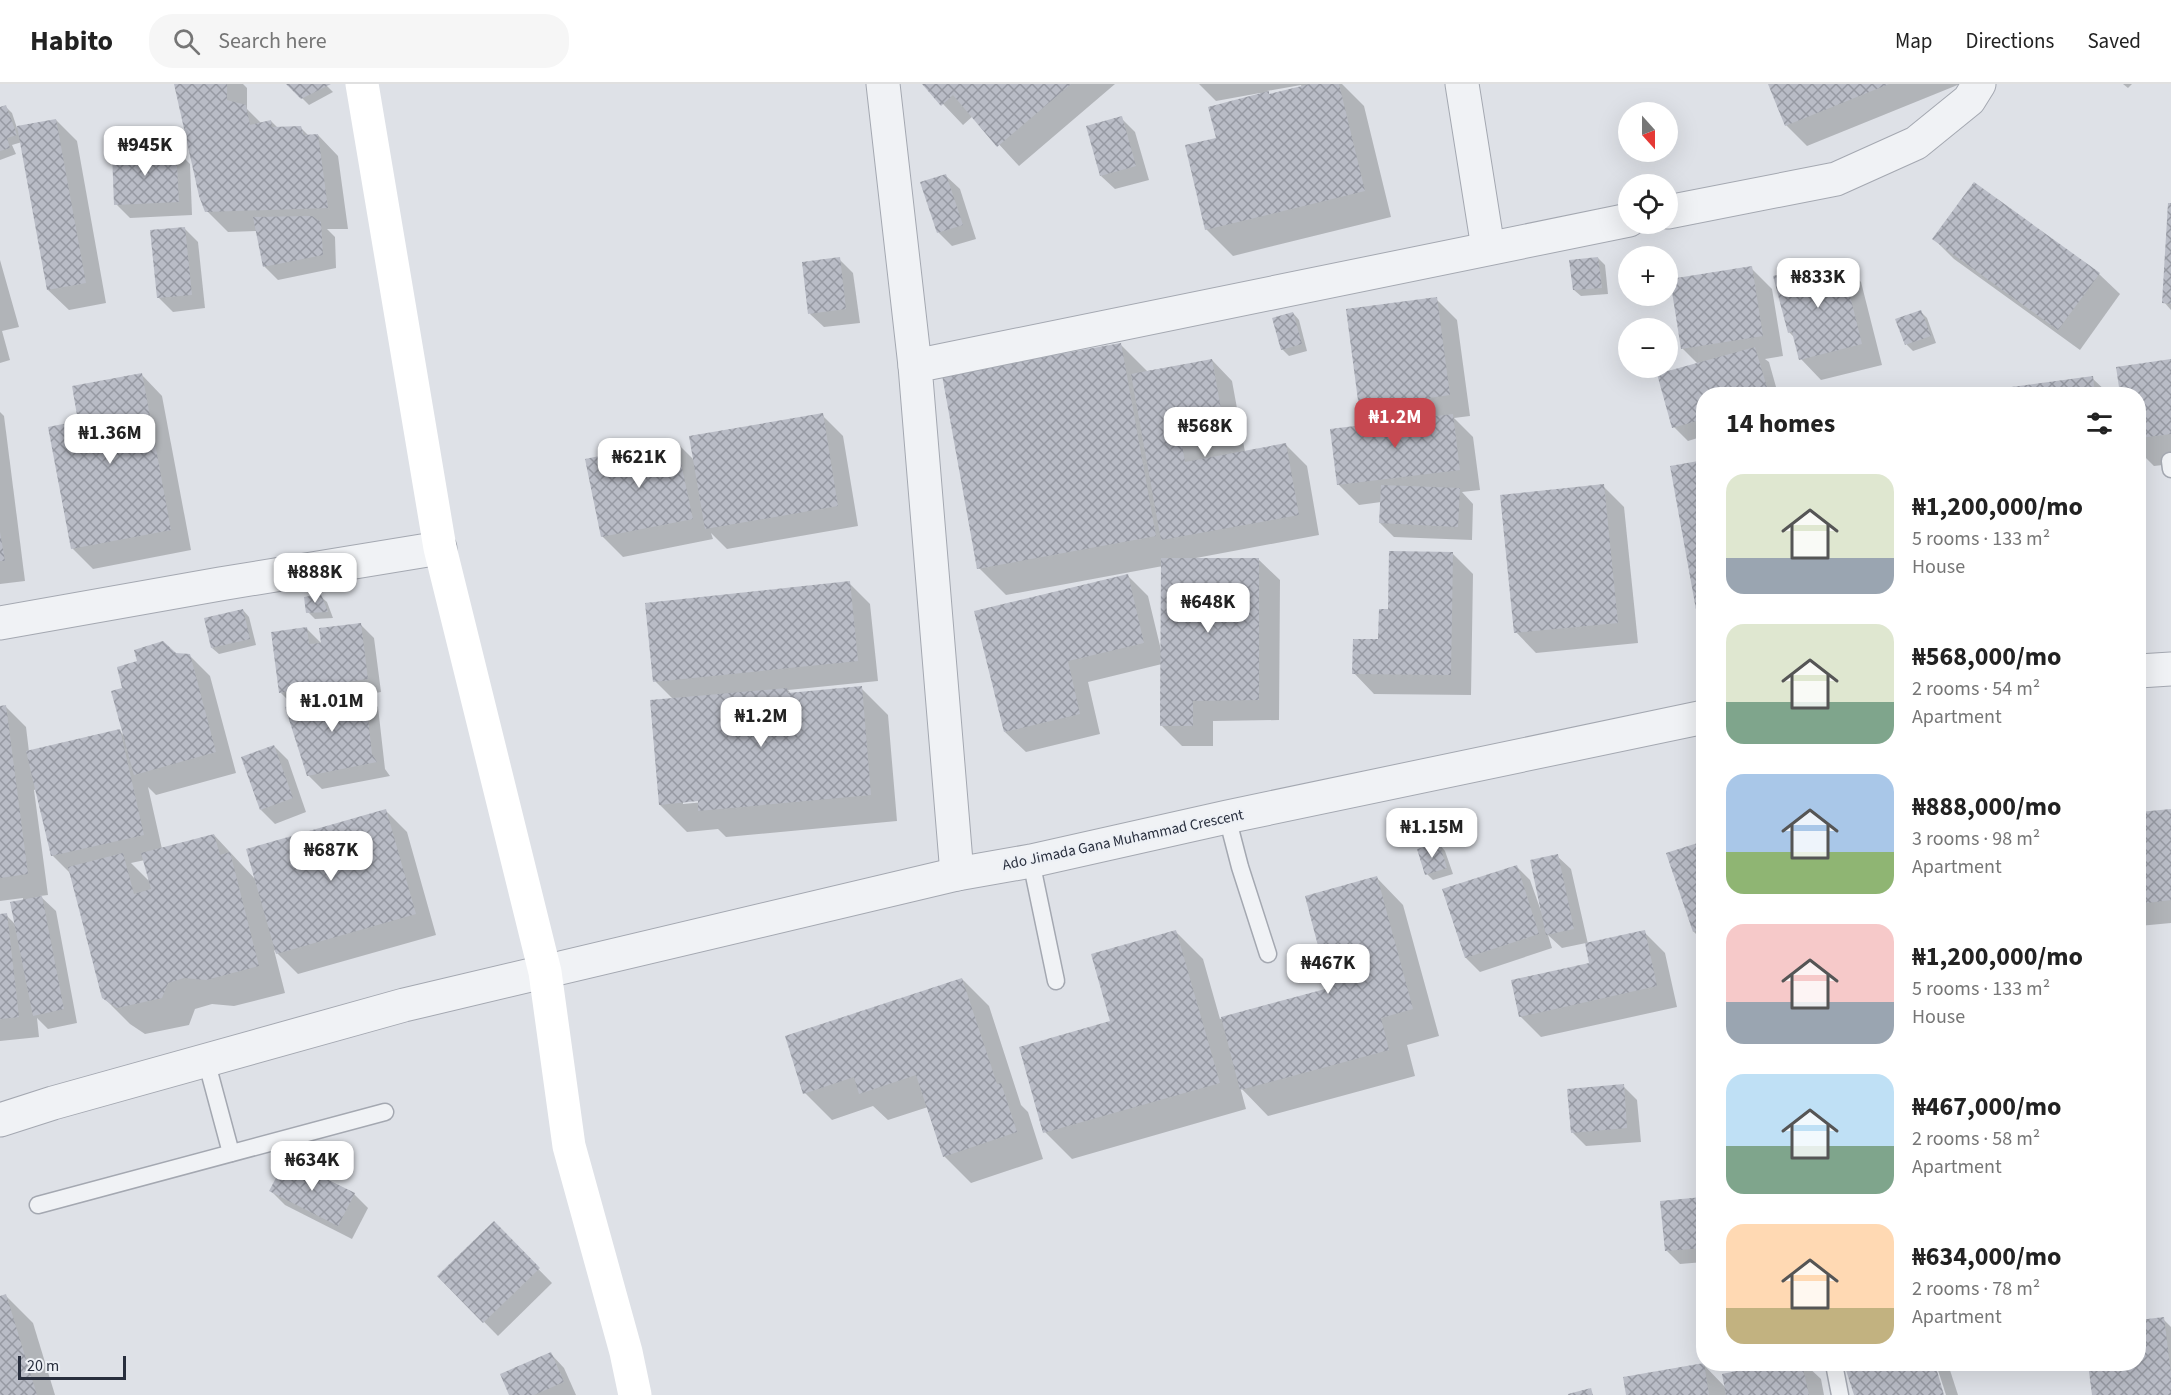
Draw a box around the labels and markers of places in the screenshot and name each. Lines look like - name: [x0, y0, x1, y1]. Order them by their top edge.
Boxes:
- pin: ₦945K: [103, 126, 187, 177]
- pin: ₦833K: [1776, 258, 1860, 309]
- pin: ₦1.2M: [1353, 398, 1437, 449]
- pin: ₦568K: [1163, 407, 1247, 458]
- pin: ₦1.36M: [61, 414, 159, 465]
- pin: ₦621K: [597, 438, 681, 489]
- pin: ₦888K: [273, 553, 357, 604]
- pin: ₦648K: [1166, 583, 1250, 634]
- pin: ₦1.01M: [283, 682, 381, 733]
- pin: ₦1.2M: [719, 697, 803, 748]
- pin: ₦1.15M: [1383, 808, 1481, 859]
- pin: ₦687K: [289, 831, 373, 882]
- pin: ₦467K: [1286, 944, 1370, 995]
- pin: ₦634K: [270, 1141, 354, 1192]

